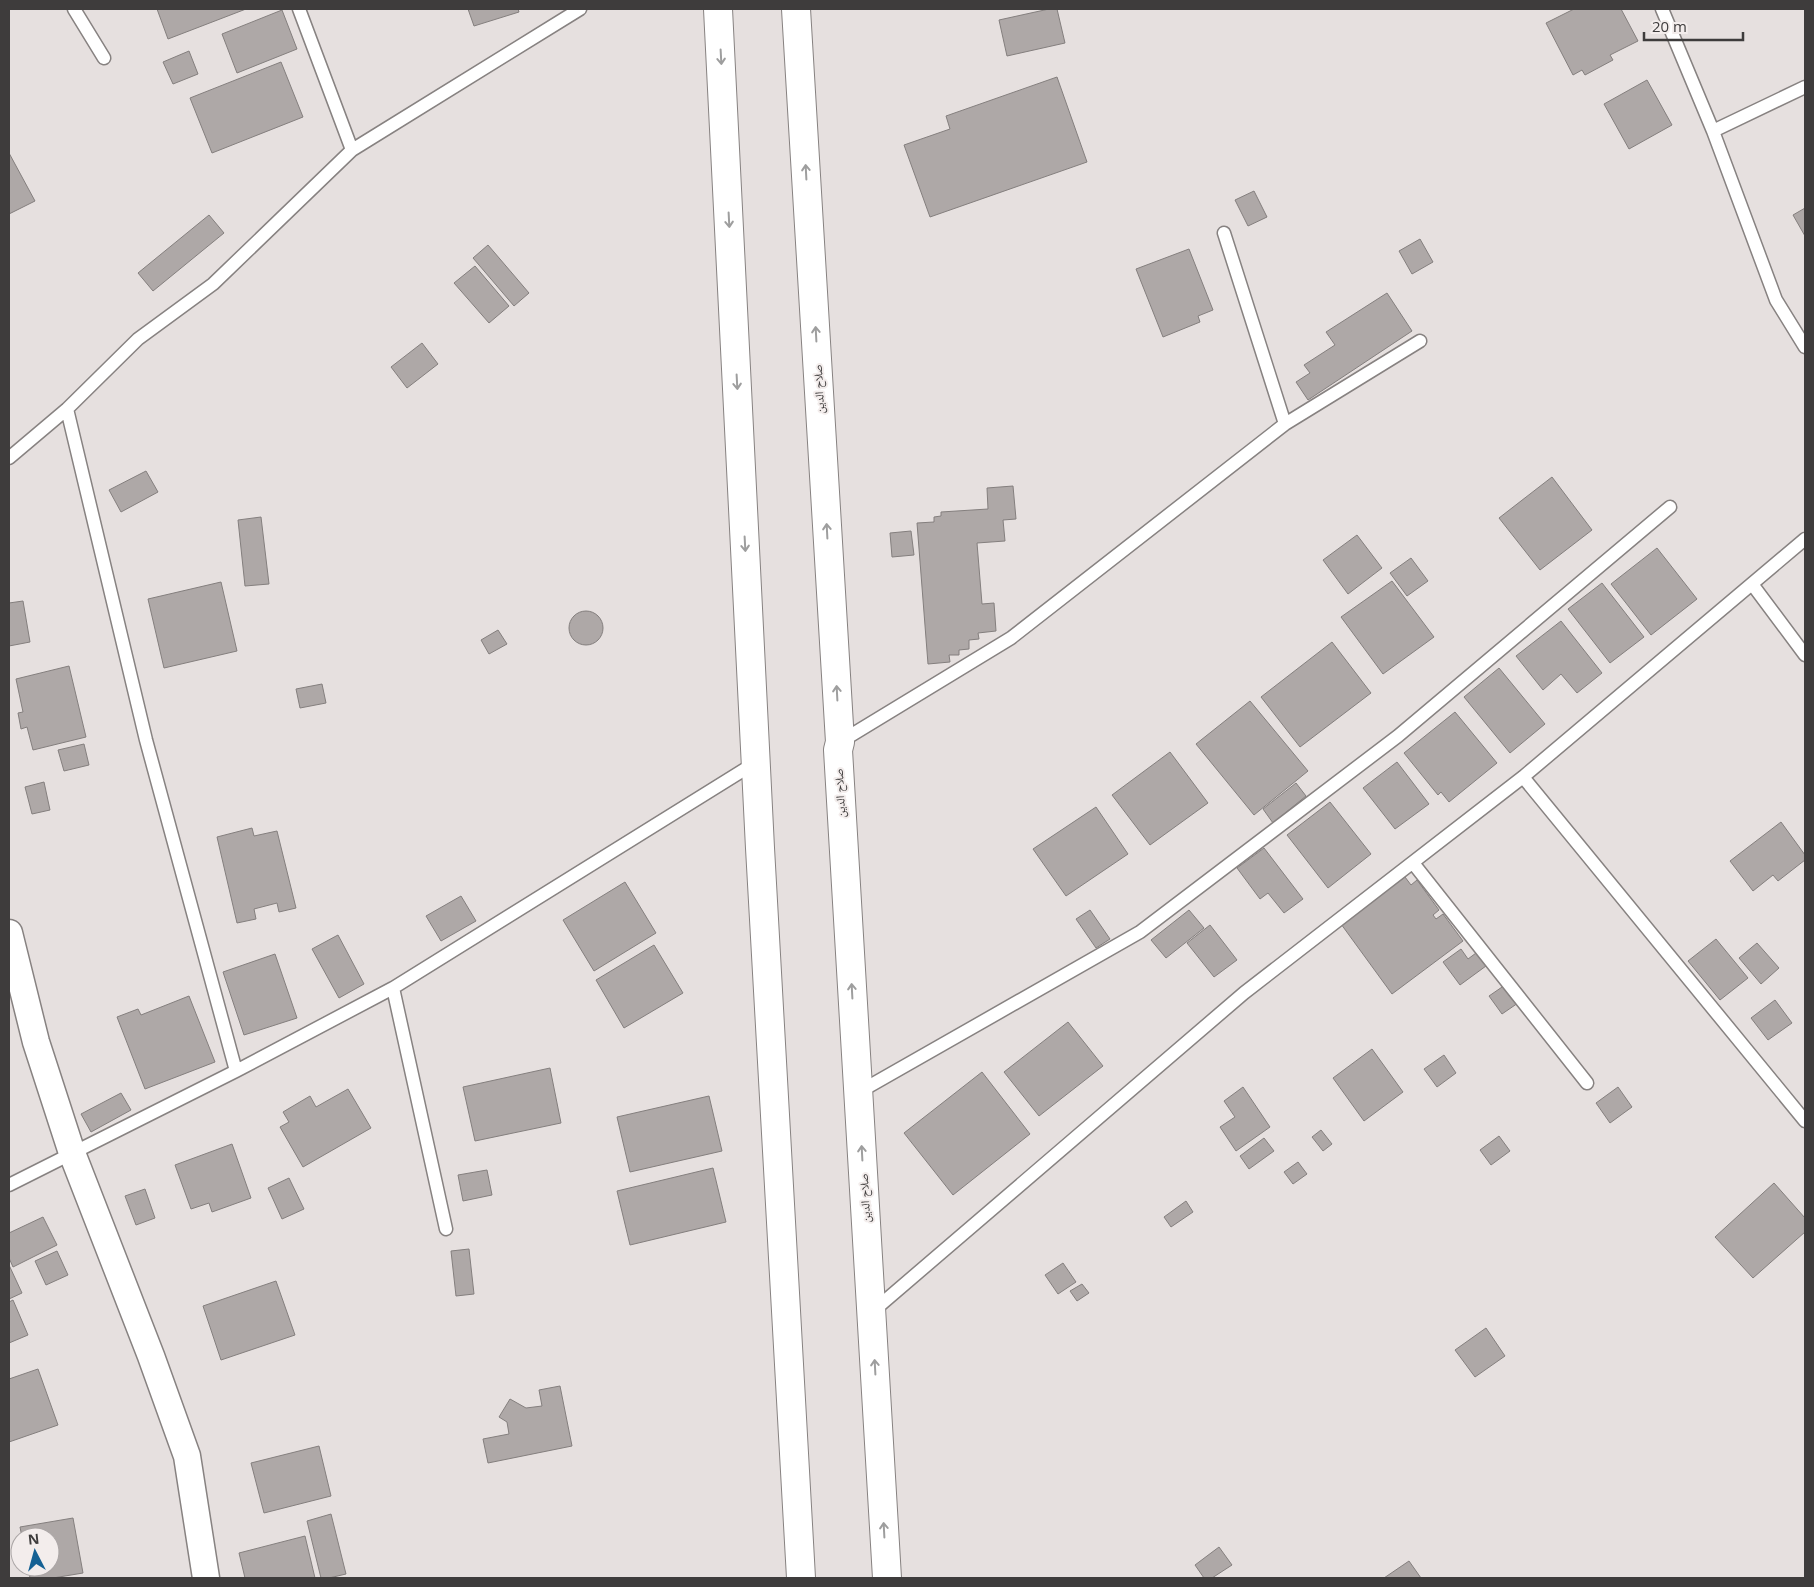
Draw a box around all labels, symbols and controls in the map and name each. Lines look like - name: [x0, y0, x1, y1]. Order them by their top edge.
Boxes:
- scale bar: [1644, 10, 1743, 42]
- text: 20 m: [1652, 16, 1687, 36]
- one-way arrow: [716, 49, 725, 65]
- one-way arrow: [802, 164, 811, 180]
- one-way arrow: [724, 211, 733, 227]
- one-way arrow: [811, 326, 820, 342]
- street label: صلاح الدين: [809, 364, 828, 414]
- one-way arrow: [732, 374, 741, 390]
- one-way arrow: [823, 523, 832, 539]
- one-way arrow: [740, 536, 749, 552]
- one-way arrow: [832, 686, 841, 702]
- street label: صلاح الدين: [830, 768, 849, 818]
- one-way arrow: [848, 983, 857, 999]
- one-way arrow: [858, 1145, 867, 1161]
- street label: صلاح الدين: [855, 1173, 874, 1223]
- one-way arrow: [870, 1360, 879, 1376]
- one-way arrow: [880, 1522, 889, 1538]
- north arrow: [10, 1527, 60, 1577]
- text: N: [27, 1529, 40, 1549]

